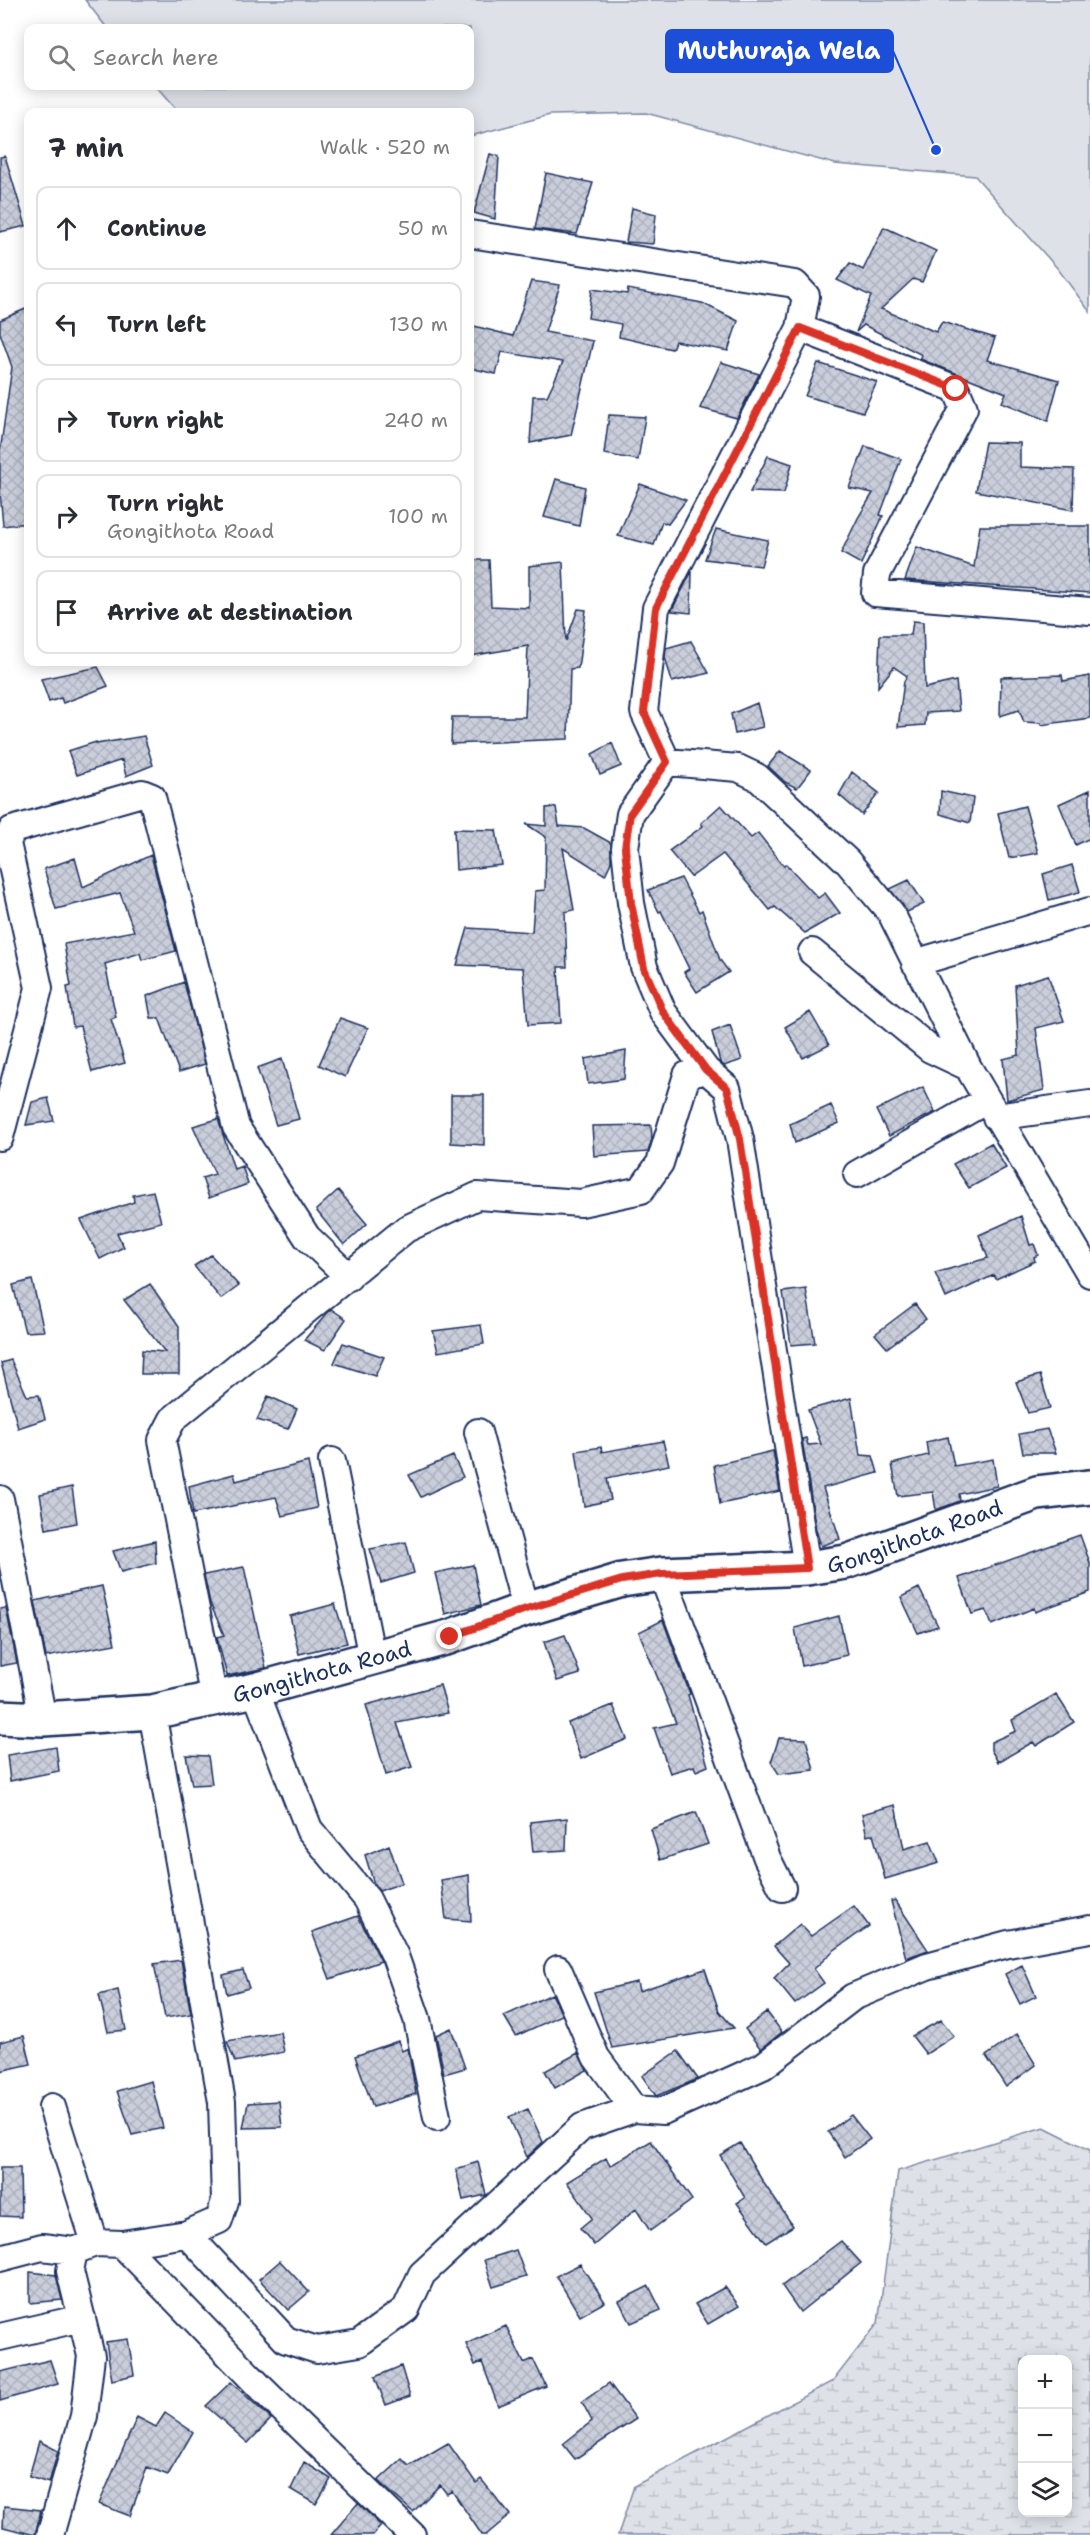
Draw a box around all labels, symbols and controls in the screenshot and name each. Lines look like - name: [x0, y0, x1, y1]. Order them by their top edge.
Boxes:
- search box: [24, 24, 474, 90]
- callout: Muthuraja Wela: [666, 30, 893, 72]
- text: Muthuraja Wela: [678, 35, 881, 67]
- icon: search: [45, 41, 78, 74]
- text: Search here: [93, 43, 219, 72]
- text: 7 min: [48, 130, 124, 165]
- text: Walk · 520 m: [320, 134, 450, 160]
- icon: ahead: [50, 212, 83, 245]
- text: Continue: [107, 214, 207, 243]
- text: 50 m: [398, 215, 448, 241]
- icon: left: [50, 308, 83, 341]
- text: Turn left: [107, 310, 206, 339]
- text: 130 m: [389, 311, 448, 337]
- route start: [942, 375, 968, 401]
- icon: right: [50, 404, 83, 437]
- text: Turn right: [107, 406, 224, 435]
- text: 240 m: [383, 407, 448, 433]
- text: Turn right: [107, 489, 224, 518]
- icon: right: [50, 500, 83, 533]
- text: 100 m: [388, 503, 448, 529]
- text: Gongithota Road: [107, 518, 274, 544]
- icon: arrive: [50, 596, 83, 629]
- text: Arrive at destination: [107, 598, 353, 627]
- street label: Gongithota Road: [825, 1492, 1006, 1579]
- route end: [436, 1623, 462, 1649]
- street label: Gongithota Road: [230, 1633, 415, 1709]
- map controls: [1018, 2355, 1072, 2517]
- button: +: [1018, 2355, 1072, 2409]
- button: −: [1018, 2409, 1072, 2463]
- button: layers: [1018, 2463, 1072, 2517]

